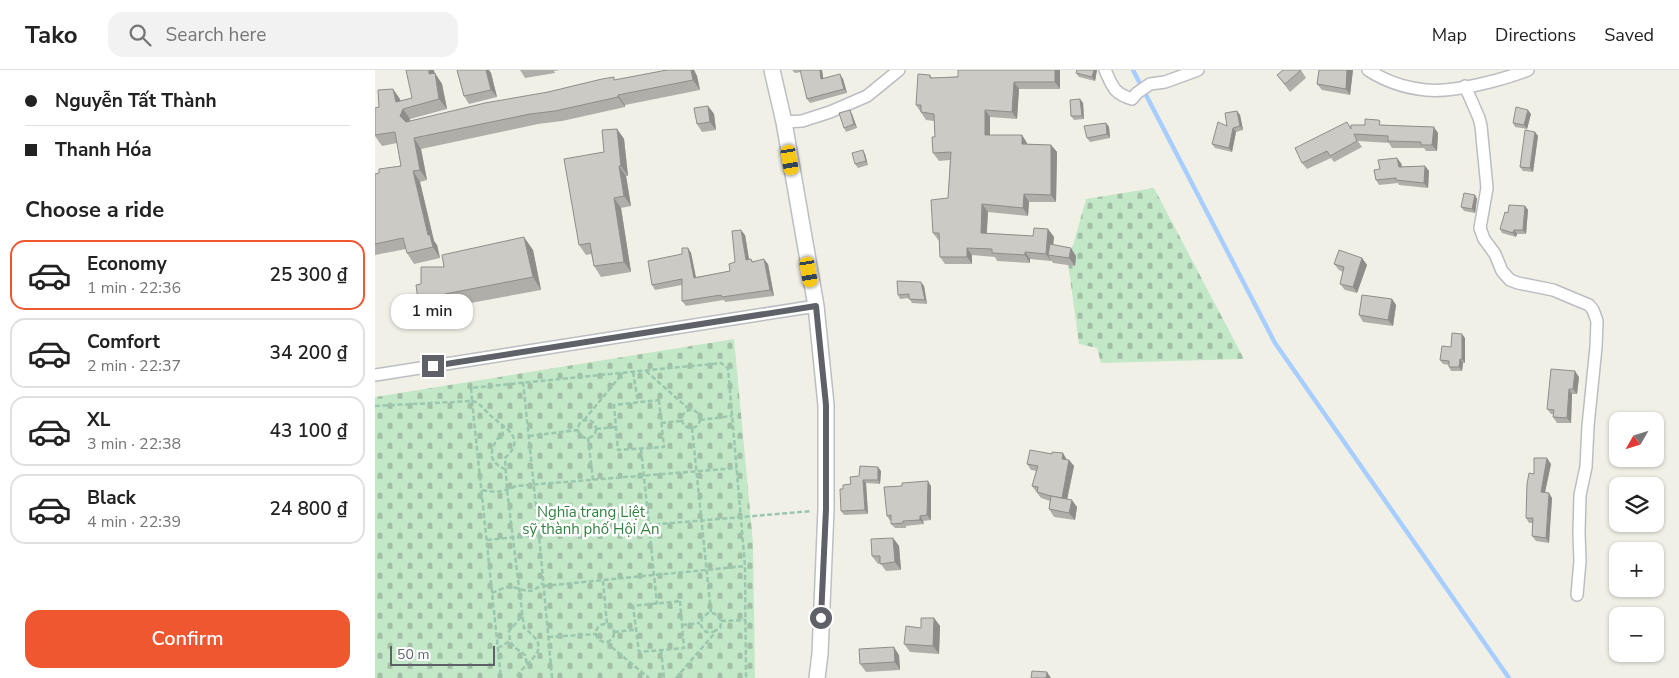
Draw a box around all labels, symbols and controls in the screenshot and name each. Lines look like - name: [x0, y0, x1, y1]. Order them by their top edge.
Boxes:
- search box: [108, 12, 458, 57]
- text: Tako: [25, 19, 78, 51]
- icon: search: [126, 21, 154, 49]
- text: Search here: [166, 22, 266, 48]
- text: Map: [1432, 23, 1467, 47]
- text: Directions: [1495, 23, 1576, 47]
- text: Saved: [1604, 23, 1654, 47]
- text: Nguyễn Tất Thành: [55, 88, 217, 114]
- text: Thanh Hóa: [55, 137, 152, 163]
- car: [780, 144, 799, 176]
- text: Choose a ride: [25, 195, 164, 225]
- text: Economy: [87, 251, 167, 277]
- icon: car: [27, 253, 72, 298]
- car: [799, 256, 818, 288]
- text: 25 300 ₫: [270, 262, 348, 288]
- text: 1 min · 22:36: [87, 277, 181, 299]
- callout: 1 min: [392, 294, 474, 328]
- text: 1 min: [412, 300, 452, 322]
- text: Comfort: [87, 329, 160, 355]
- icon: car: [27, 331, 72, 376]
- text: 34 200 ₫: [270, 340, 348, 366]
- text: 2 min · 22:37: [87, 355, 181, 377]
- route end: [422, 355, 444, 377]
- text: XL: [87, 407, 110, 433]
- icon: car: [27, 409, 72, 454]
- north arrow: [1609, 412, 1664, 468]
- map controls: [1609, 412, 1664, 662]
- text: 43 100 ₫: [270, 418, 348, 444]
- text: 3 min · 22:38: [87, 433, 181, 455]
- button: layers: [1609, 477, 1664, 532]
- text: Black: [87, 485, 136, 511]
- icon: car: [27, 487, 72, 532]
- text: 24 800 ₫: [270, 496, 348, 522]
- park label: Nghĩa trang Liệt sỹ thành phố Hội An: [522, 502, 660, 539]
- text: 4 min · 22:39: [87, 511, 181, 533]
- button: +: [1609, 542, 1664, 597]
- route start: [810, 607, 832, 629]
- button: −: [1609, 607, 1664, 662]
- button: Confirm: [25, 610, 350, 668]
- scale bar: [390, 643, 495, 666]
- text: 50 m: [397, 645, 429, 664]

